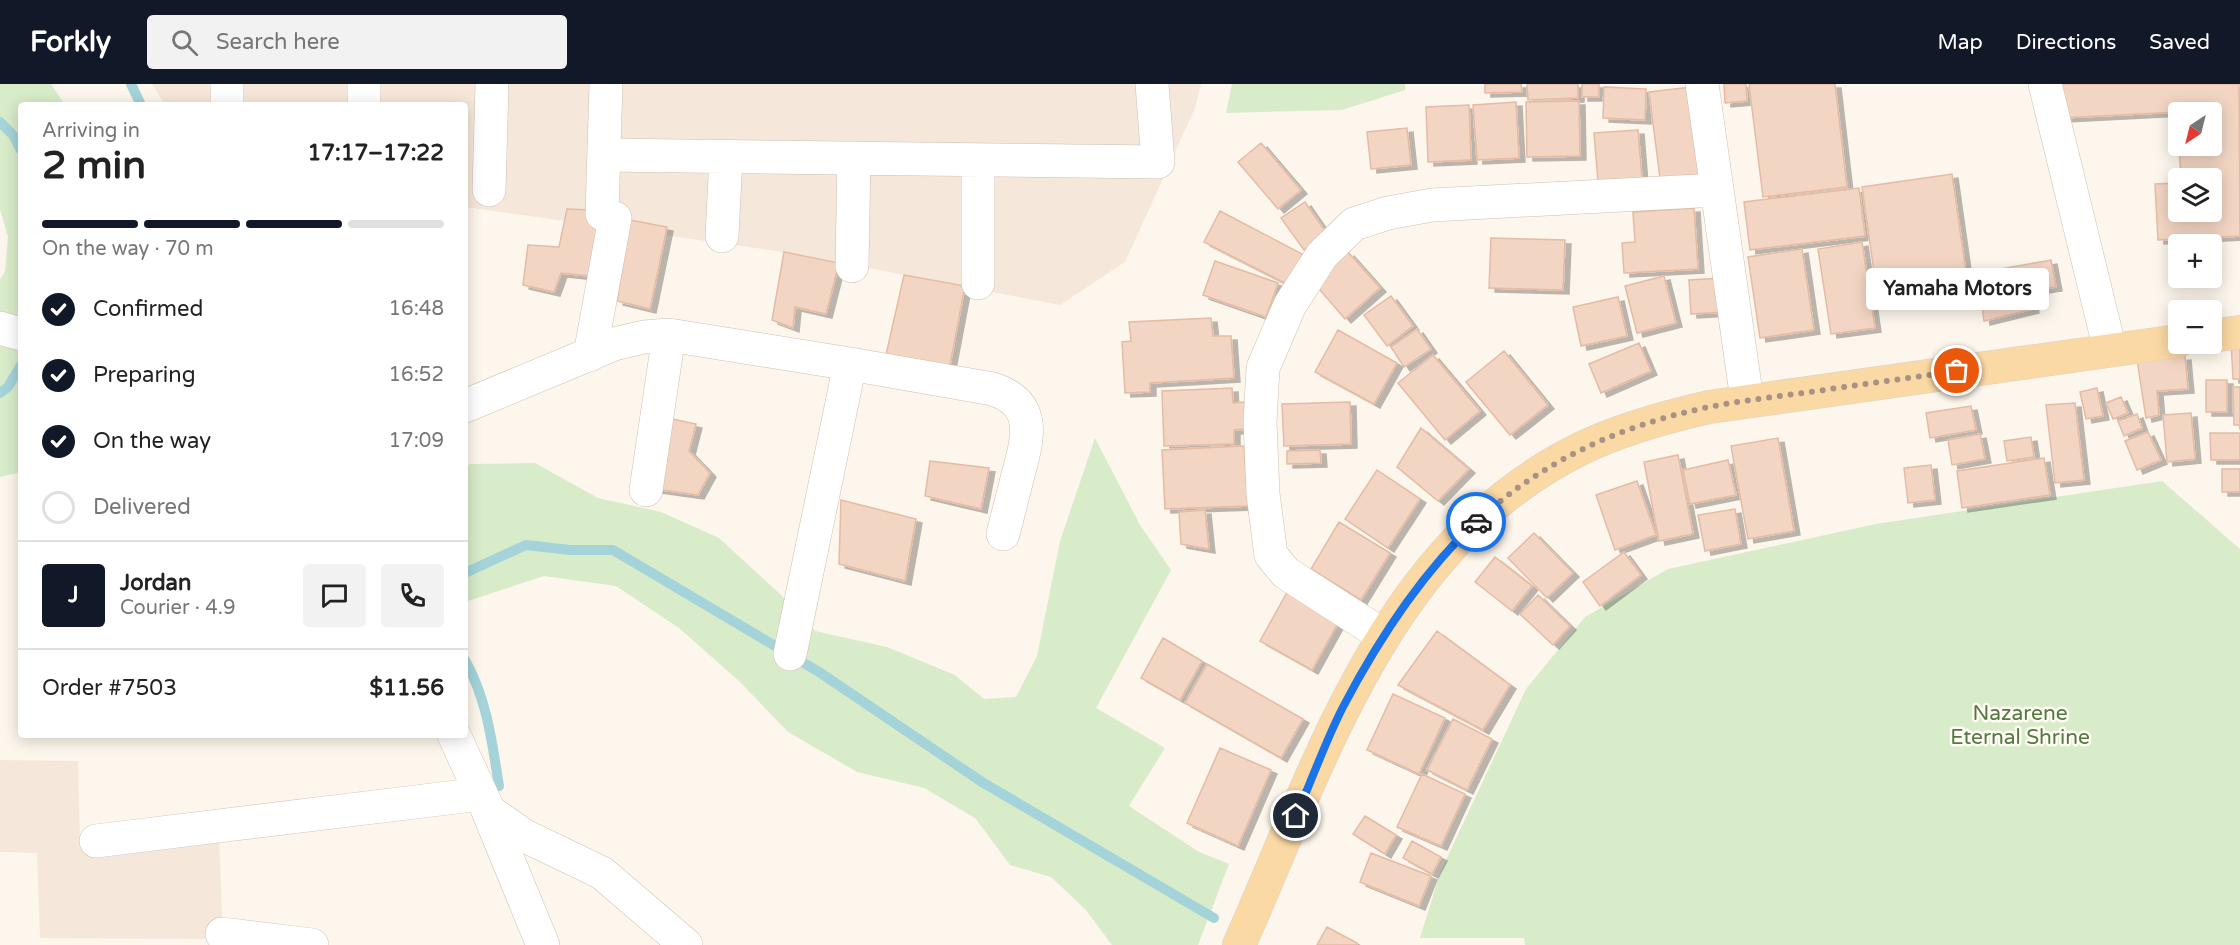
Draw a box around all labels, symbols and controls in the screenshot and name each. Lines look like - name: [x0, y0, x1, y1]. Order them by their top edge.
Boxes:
- search box: [147, 15, 567, 69]
- text: Forkly: [30, 25, 111, 59]
- icon: search: [168, 26, 201, 59]
- text: Search here: [216, 29, 340, 55]
- text: Map: [1937, 30, 1983, 55]
- text: Directions: [2016, 30, 2116, 55]
- text: Saved: [2149, 30, 2210, 55]
- north arrow: [2168, 102, 2222, 156]
- map controls: [2168, 102, 2222, 354]
- text: Arriving in: [42, 119, 140, 143]
- text: 17:17–17:22: [307, 140, 444, 166]
- text: 2 min: [42, 142, 146, 189]
- button: layers: [2168, 168, 2222, 222]
- button: +: [2168, 234, 2222, 288]
- text: On the way · 70 m: [42, 237, 214, 261]
- callout: Yamaha Motors: [1866, 269, 2048, 311]
- text: Yamaha Motors: [1883, 277, 2032, 301]
- icon: check: [42, 293, 75, 326]
- text: Confirmed: [93, 296, 203, 322]
- text: 16:48: [389, 297, 444, 321]
- button: −: [2168, 300, 2222, 354]
- pin: [1931, 345, 1982, 396]
- icon: bag: [1940, 354, 1973, 387]
- icon: check: [42, 359, 75, 392]
- text: Preparing: [93, 362, 196, 388]
- text: 16:52: [389, 363, 444, 387]
- icon: check: [42, 425, 75, 458]
- text: On the way: [93, 428, 211, 454]
- text: 17:09: [389, 429, 444, 453]
- courier: [1446, 492, 1506, 552]
- text: Delivered: [93, 494, 191, 520]
- icon: car: [1460, 506, 1493, 539]
- button: chat: [303, 564, 366, 627]
- button: phone: [381, 564, 444, 627]
- text: Jordan: [120, 570, 191, 596]
- text: J: [68, 582, 79, 608]
- text: Courier · 4.9: [120, 596, 235, 620]
- text: Order #7503: [42, 675, 177, 701]
- text: $11.56: [369, 675, 444, 701]
- park label: Nazarene Eternal Shrine: [1950, 701, 2090, 750]
- pin: [1270, 790, 1321, 841]
- icon: home: [1279, 799, 1312, 832]

